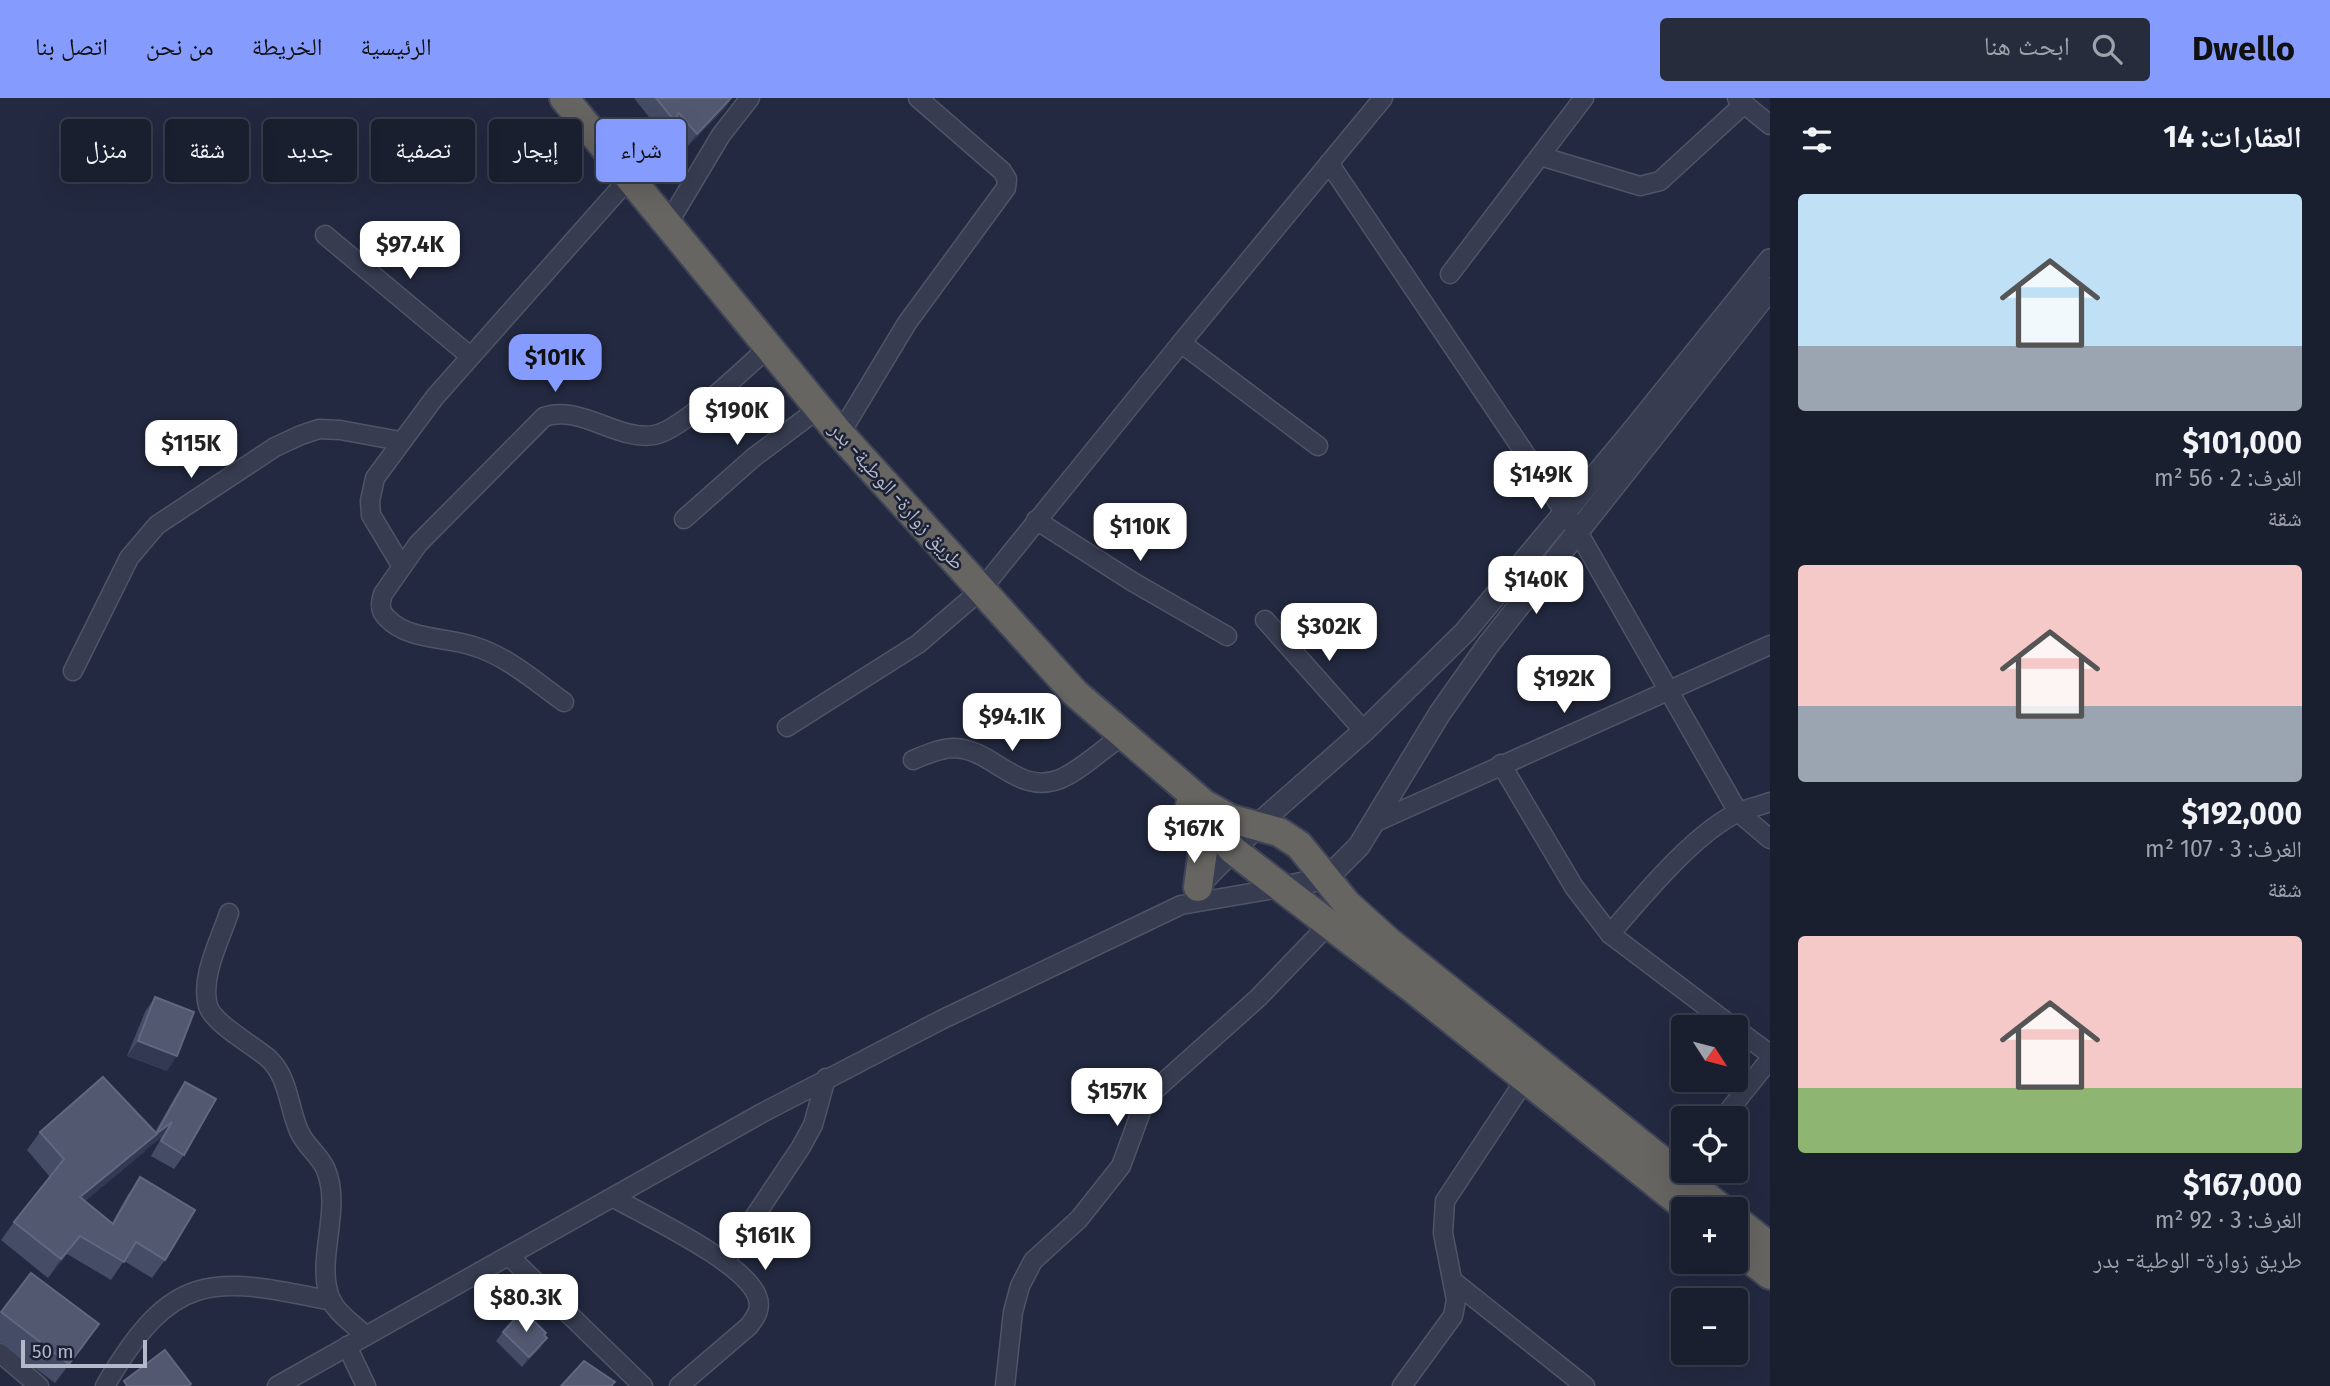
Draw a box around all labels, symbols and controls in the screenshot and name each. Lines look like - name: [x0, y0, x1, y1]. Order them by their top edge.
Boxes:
- search box: [1660, 18, 2150, 81]
- text: Dwello: [2192, 29, 2295, 69]
- icon: search: [2088, 30, 2126, 68]
- text: ابحث هنا: [1984, 31, 2070, 62]
- text: اتصل بنا: [35, 33, 108, 61]
- text: من نحن: [146, 33, 214, 61]
- text: الخريطة: [252, 33, 322, 61]
- text: الرئيسية: [360, 33, 432, 61]
- chip: منزل: [61, 119, 151, 182]
- chip: شقة: [165, 119, 249, 182]
- chip: جديد: [263, 119, 357, 182]
- chip: تصفية: [371, 119, 475, 182]
- chip: إيجار: [489, 119, 582, 182]
- chip: شراء: [596, 119, 686, 182]
- text: العقارات: 14: [2163, 119, 2302, 155]
- icon: filters: [1798, 121, 1836, 159]
- pin: $97.4K: [353, 222, 467, 281]
- text: $97.4K: [376, 230, 444, 258]
- icon: home: [1987, 240, 2113, 366]
- pin: $101K: [506, 334, 604, 394]
- text: $101K: [525, 343, 585, 371]
- pin: $190K: [688, 388, 786, 447]
- text: $190K: [705, 396, 769, 424]
- street label: طريق زوارة- الوطية- بدر: [823, 416, 970, 575]
- pin: $115K: [142, 420, 240, 480]
- text: $101,000: [2182, 425, 2302, 461]
- text: $115K: [161, 429, 221, 457]
- pin: $149K: [1492, 452, 1590, 511]
- text: $149K: [1510, 460, 1572, 488]
- text: الغرف: 2 · 56 m²: [2154, 464, 2302, 492]
- pin: $110K: [1091, 504, 1189, 563]
- text: شقة: [2268, 504, 2302, 532]
- text: $110K: [1110, 512, 1170, 540]
- pin: $140K: [1487, 556, 1585, 616]
- text: $140K: [1504, 565, 1568, 593]
- pin: $302K: [1280, 603, 1378, 663]
- icon: home: [1987, 611, 2113, 737]
- text: $302K: [1297, 612, 1361, 640]
- pin: $192K: [1515, 656, 1613, 715]
- text: $192K: [1533, 664, 1595, 692]
- pin: $94.1K: [955, 694, 1069, 753]
- text: $94.1K: [979, 702, 1045, 730]
- text: $192,000: [2182, 796, 2302, 832]
- pin: $167K: [1145, 806, 1243, 865]
- text: $167K: [1164, 814, 1224, 842]
- text: الغرف: 3 · 107 m²: [2145, 835, 2302, 863]
- text: شقة: [2268, 875, 2302, 903]
- icon: home: [1987, 982, 2113, 1108]
- north arrow: [1671, 1015, 1748, 1092]
- map controls: [1671, 1015, 1748, 1365]
- pin: $157K: [1068, 1068, 1166, 1128]
- text: $157K: [1087, 1077, 1147, 1105]
- button: locate: [1671, 1106, 1748, 1183]
- text: $167,000: [2183, 1167, 2302, 1203]
- button: +: [1671, 1197, 1748, 1274]
- text: الغرف: 3 · 92 m²: [2155, 1206, 2302, 1234]
- pin: $161K: [716, 1212, 814, 1272]
- text: $161K: [735, 1221, 795, 1249]
- text: طريق زوارة- الوطية- بدر: [2094, 1246, 2302, 1274]
- pin: $80.3K: [469, 1274, 583, 1334]
- text: $80.3K: [490, 1283, 562, 1311]
- button: −: [1671, 1288, 1748, 1365]
- scale bar: [21, 1337, 147, 1369]
- text: 50 m: [32, 1340, 73, 1363]

